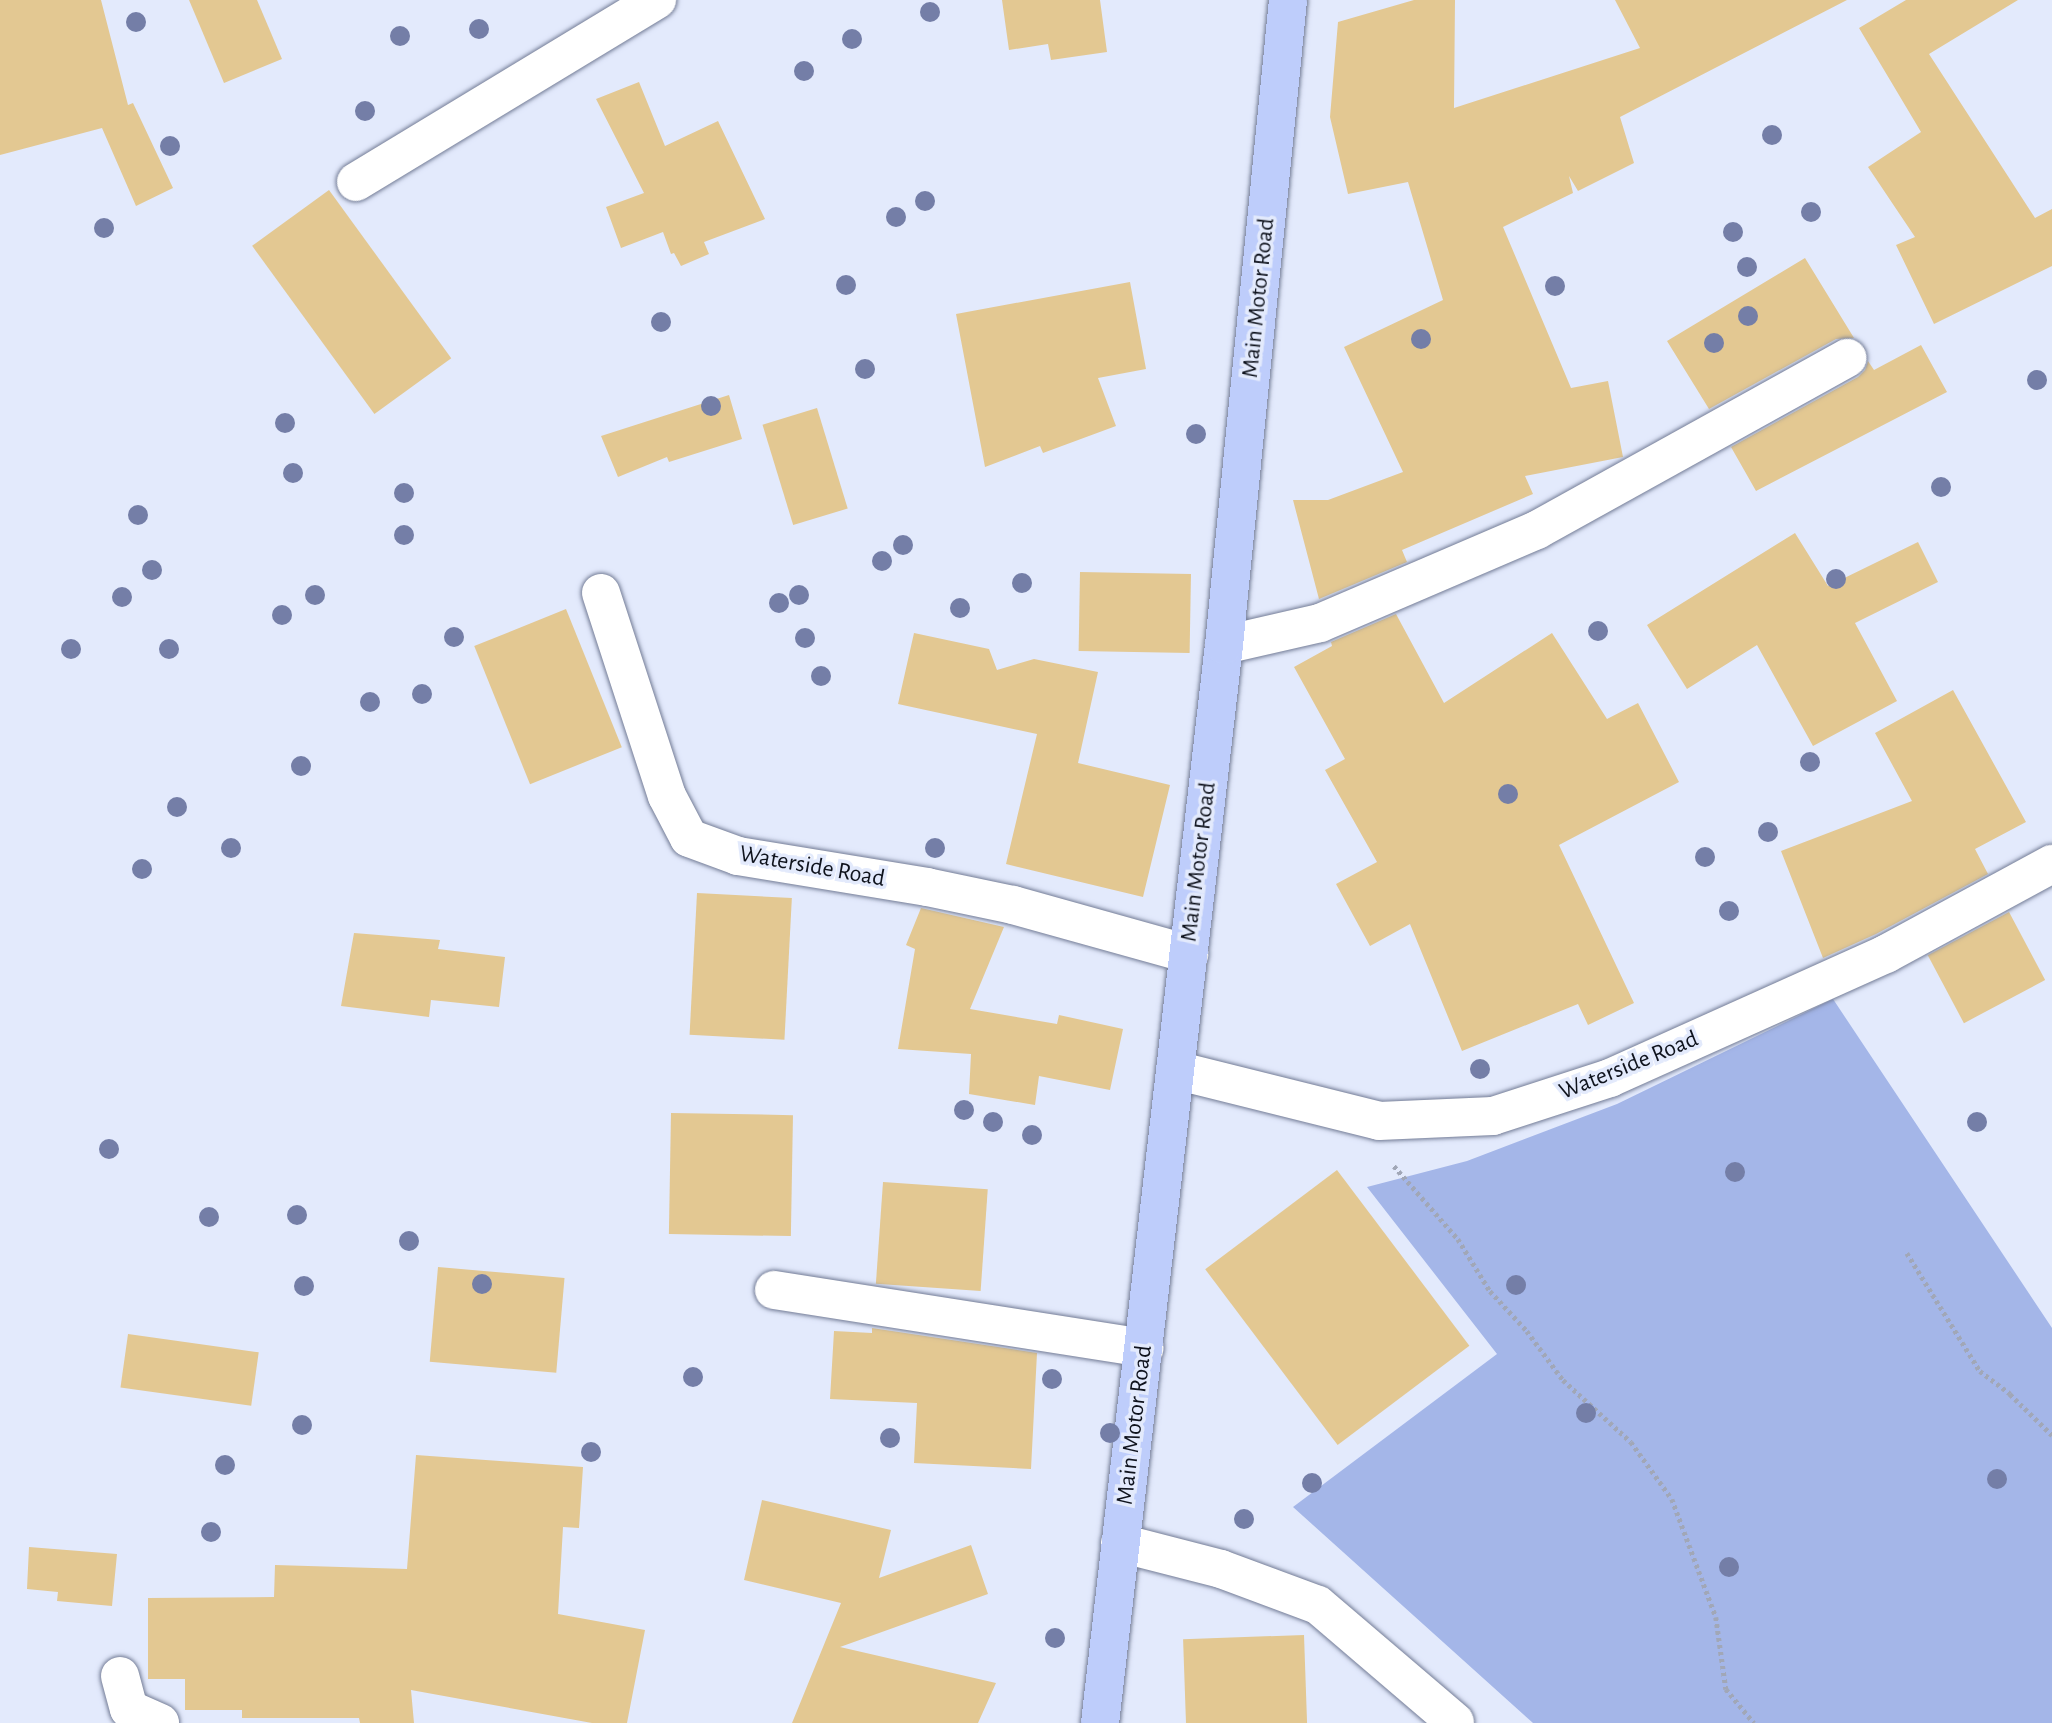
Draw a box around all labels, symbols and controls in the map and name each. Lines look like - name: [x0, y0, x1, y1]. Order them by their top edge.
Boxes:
- street label: Main Motor Road: [1236, 217, 1282, 379]
- street label: Main Motor Road: [1175, 781, 1223, 943]
- street label: Waterside Road: [737, 840, 887, 894]
- street label: Waterside Road: [1555, 1025, 1703, 1107]
- street label: Main Motor Road: [1111, 1344, 1159, 1506]

